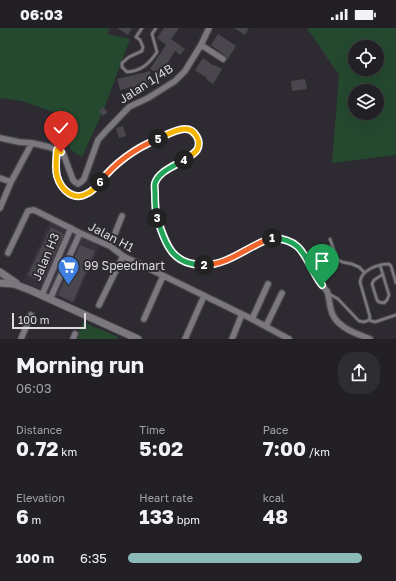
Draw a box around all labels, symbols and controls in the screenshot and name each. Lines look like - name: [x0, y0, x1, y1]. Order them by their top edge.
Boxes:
- text: 06:03: [20, 5, 63, 23]
- map controls: [348, 40, 384, 120]
- button: locate: [348, 40, 384, 76]
- street label: Jalan 1/4B: [116, 61, 176, 107]
- button: layers: [348, 84, 384, 120]
- pin: [44, 111, 78, 152]
- icon: check: [50, 117, 72, 139]
- pin: 5: [148, 129, 168, 149]
- text: 5: [155, 132, 161, 145]
- pin: 4: [174, 150, 194, 170]
- text: 4: [181, 153, 187, 166]
- pin: 6: [90, 172, 110, 192]
- text: 6: [97, 175, 104, 188]
- pin: 3: [147, 208, 167, 228]
- text: 3: [154, 211, 160, 224]
- street label: Jalan H1: [86, 218, 137, 255]
- pin: 1: [262, 228, 282, 248]
- street label: Jalan H3: [29, 231, 62, 283]
- text: 1: [269, 231, 275, 244]
- pin: [305, 244, 339, 285]
- icon: arrive: [311, 250, 333, 272]
- supermarket icon: 99 Speedmart: [55, 253, 81, 286]
- pin: 2: [194, 255, 214, 275]
- place label: 99 Speedmart: [84, 258, 165, 273]
- text: 2: [201, 258, 207, 271]
- scale bar: [12, 311, 86, 330]
- text: 100 m: [18, 313, 49, 326]
- text: Morning run: [16, 351, 144, 378]
- button: share: [338, 352, 380, 394]
- text: 06:03: [16, 380, 52, 396]
- text: Distance: [16, 423, 62, 436]
- text: Time: [139, 423, 165, 436]
- text: Pace: [263, 423, 288, 436]
- text: 0.72: [16, 436, 59, 460]
- text: 5:02: [139, 436, 183, 460]
- text: 7:00: [263, 436, 306, 460]
- text: km: [59, 445, 77, 458]
- text: /km: [306, 445, 330, 458]
- text: Elevation: [16, 491, 65, 504]
- text: Heart rate: [139, 491, 193, 504]
- text: kcal: [263, 491, 284, 504]
- text: 6: [16, 504, 29, 528]
- text: 133: [139, 504, 174, 528]
- text: 48: [263, 504, 288, 528]
- text: m: [29, 513, 41, 526]
- text: bpm: [174, 513, 200, 526]
- text: 100 m: [16, 550, 54, 566]
- text: 6:35: [80, 550, 107, 566]

